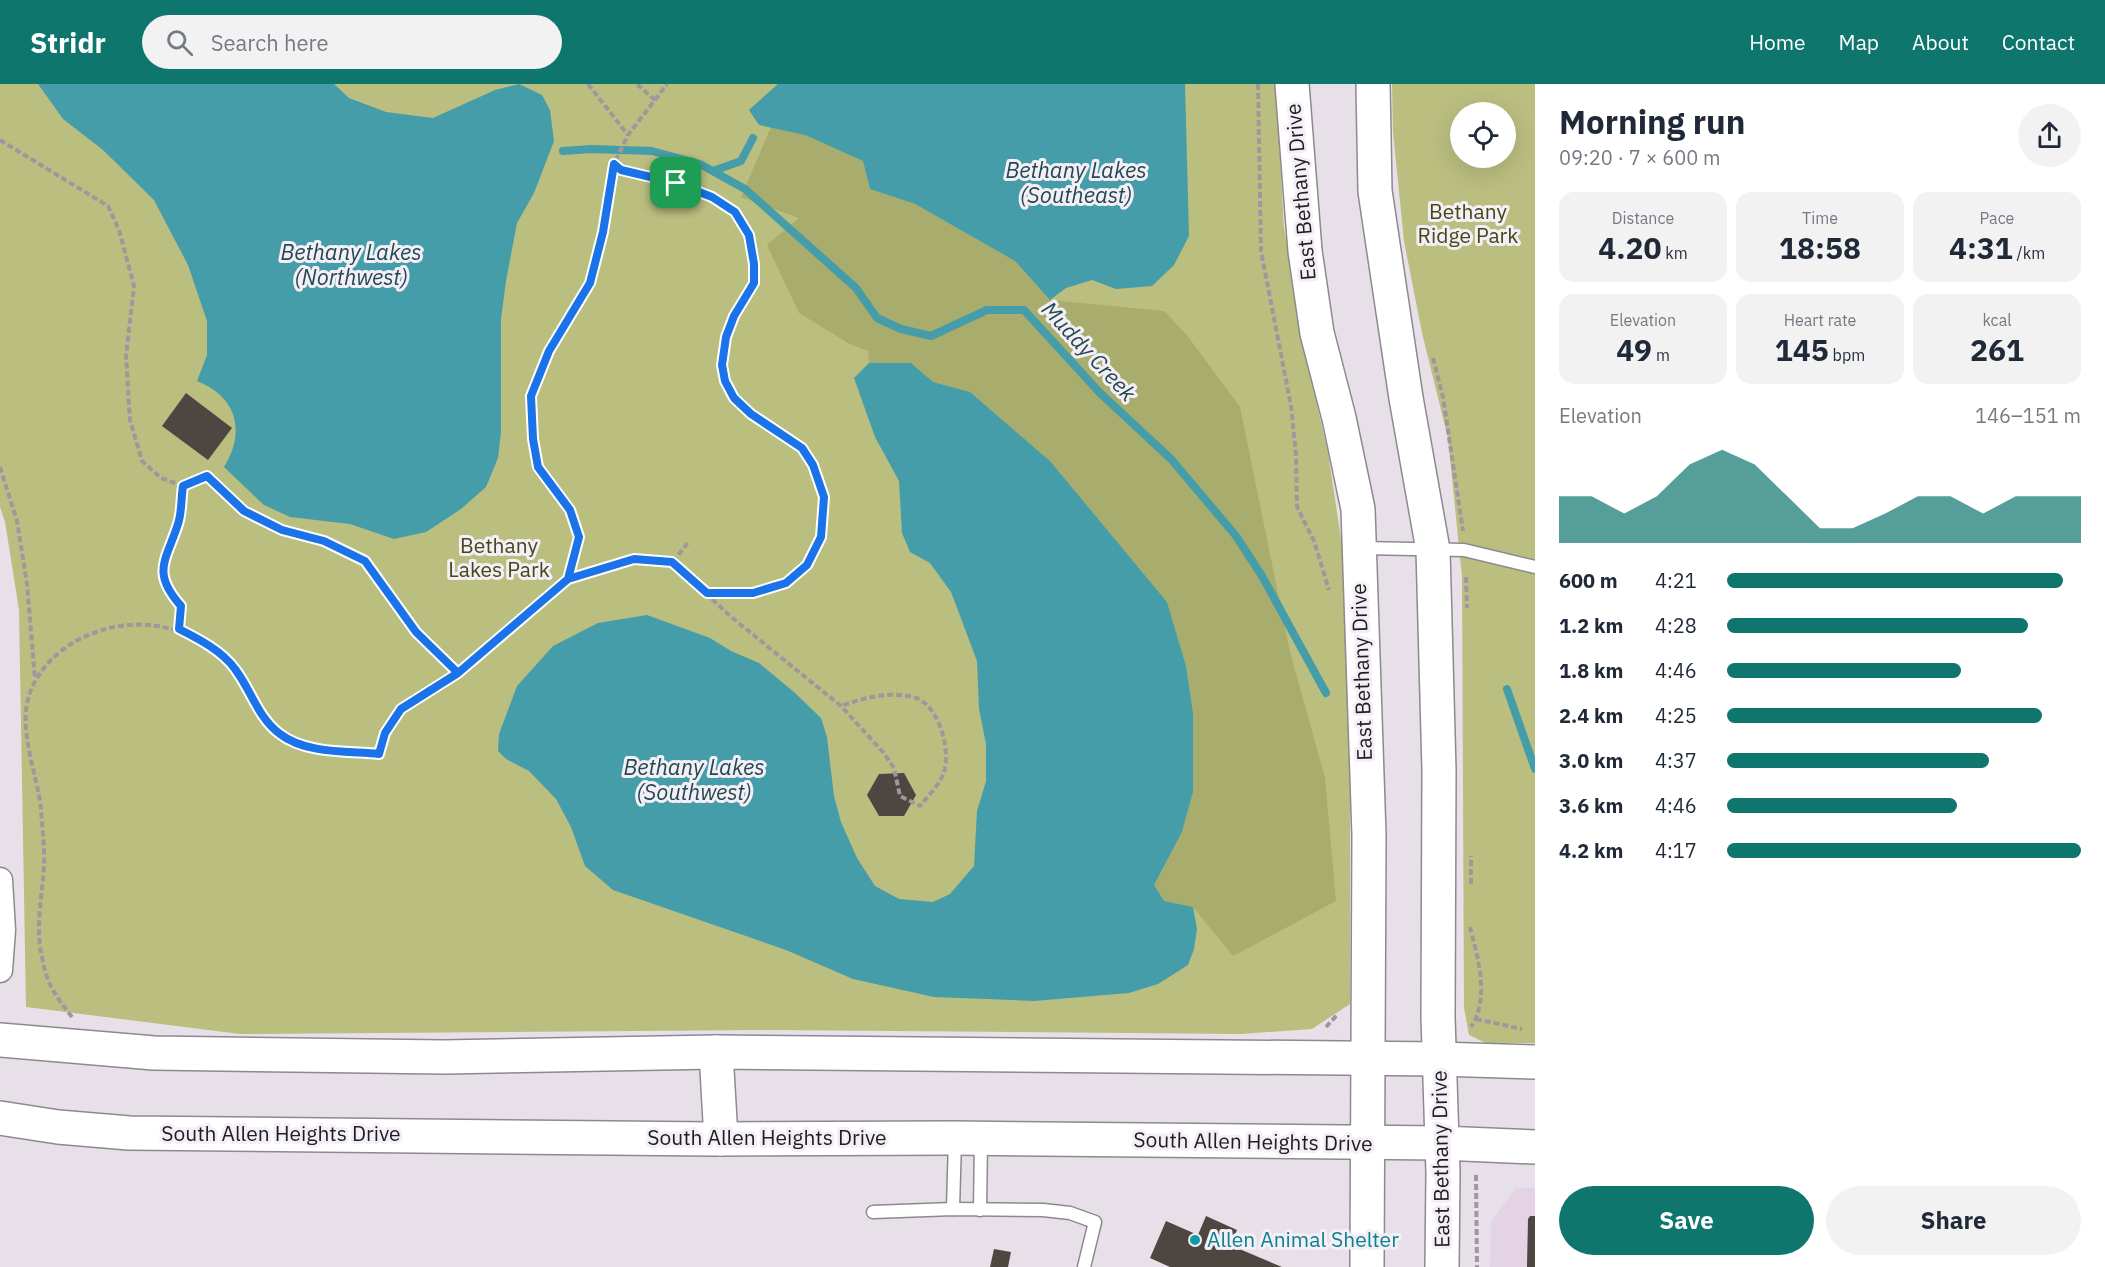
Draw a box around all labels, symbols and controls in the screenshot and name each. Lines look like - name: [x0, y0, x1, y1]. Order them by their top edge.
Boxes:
- search box: [142, 15, 562, 69]
- text: Stridr: [30, 24, 106, 61]
- icon: search: [163, 26, 196, 59]
- text: Search here: [211, 28, 329, 57]
- text: Home: [1749, 28, 1806, 56]
- text: Map: [1839, 28, 1879, 56]
- text: About: [1912, 28, 1969, 56]
- text: Contact: [2002, 28, 2075, 56]
- text: Morning run: [1559, 100, 1745, 143]
- street label: East Bethany Drive: [1278, 102, 1322, 282]
- map controls: [1450, 102, 1516, 168]
- button: locate: [1450, 102, 1516, 168]
- button: share: [2018, 104, 2081, 167]
- text: 09:20 · 7 × 600 m: [1559, 144, 1720, 171]
- water label: Bethany Lakes (Southeast): [1005, 155, 1147, 209]
- pin: [650, 157, 701, 208]
- icon: arrive: [659, 166, 692, 199]
- park label: Bethany Ridge Park: [1418, 197, 1518, 249]
- text: Distance: [1612, 208, 1674, 228]
- text: Time: [1802, 208, 1838, 228]
- text: Pace: [1980, 208, 2014, 228]
- text: 4.20: [1598, 228, 1662, 267]
- text: 18:58: [1779, 228, 1861, 267]
- text: 4:31: [1949, 228, 2013, 267]
- water label: Bethany Lakes (Northwest): [280, 237, 422, 291]
- text: km: [1662, 243, 1688, 263]
- text: /km: [2013, 243, 2045, 263]
- water label: Muddy Creek: [1036, 295, 1143, 407]
- text: Elevation: [1610, 310, 1676, 330]
- text: Heart rate: [1784, 310, 1856, 330]
- text: kcal: [1982, 310, 2012, 330]
- text: 49: [1616, 330, 1652, 369]
- text: 145: [1775, 330, 1829, 369]
- text: 261: [1970, 330, 2024, 369]
- text: m: [1652, 345, 1670, 365]
- text: bpm: [1829, 345, 1865, 365]
- text: Elevation: [1559, 402, 1642, 429]
- text: 146–151 m: [1975, 402, 2081, 429]
- park label: Bethany Lakes Park: [448, 531, 550, 583]
- text: 600 m: [1559, 567, 1618, 594]
- text: 4:21: [1655, 567, 1697, 594]
- street label: East Bethany Drive: [1344, 583, 1378, 761]
- text: 1.2 km: [1559, 612, 1623, 639]
- text: 4:28: [1655, 612, 1697, 639]
- text: 1.8 km: [1559, 657, 1623, 684]
- text: 4:46: [1655, 657, 1697, 684]
- text: 2.4 km: [1559, 702, 1623, 729]
- text: 4:25: [1655, 702, 1697, 729]
- text: 3.0 km: [1559, 747, 1623, 774]
- text: 4:37: [1655, 747, 1697, 774]
- water label: Bethany Lakes (Southwest): [623, 752, 765, 806]
- text: 3.6 km: [1559, 792, 1623, 819]
- text: 4:46: [1655, 792, 1697, 819]
- text: 4.2 km: [1559, 837, 1623, 864]
- text: 4:17: [1655, 837, 1697, 864]
- street label: East Bethany Drive: [1424, 1070, 1456, 1248]
- street label: South Allen Heights Drive: [161, 1119, 401, 1147]
- street label: South Allen Heights Drive: [647, 1123, 887, 1151]
- street label: South Allen Heights Drive: [1133, 1125, 1373, 1157]
- button: Save: [1559, 1186, 1814, 1255]
- button: Share: [1826, 1186, 2081, 1255]
- place label: Allen Animal Shelter: [1207, 1225, 1399, 1253]
- marker: Allen Animal Shelter: [1188, 1233, 1202, 1247]

